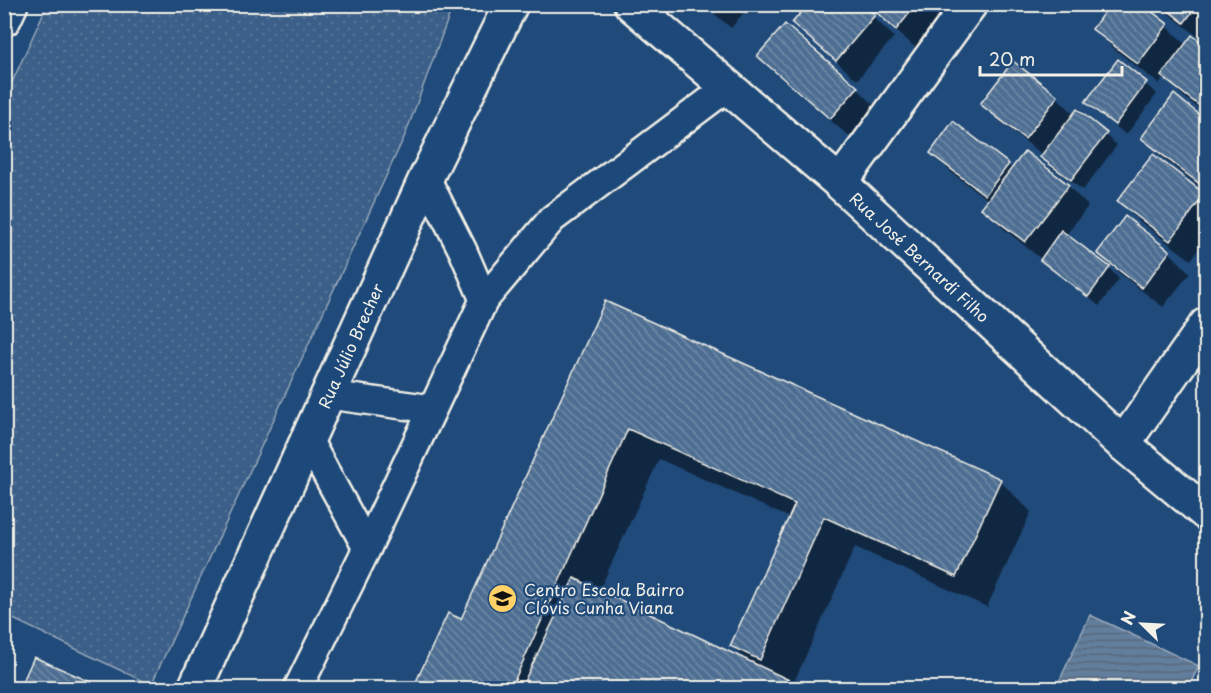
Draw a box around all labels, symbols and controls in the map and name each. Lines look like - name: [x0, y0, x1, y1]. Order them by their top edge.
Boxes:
- scale bar: [980, 39, 1122, 77]
- text: 20 m: [989, 45, 1035, 72]
- street label: Rua José Bernardi Filho: [845, 186, 995, 327]
- street label: Rua Júlio Brecher: [311, 279, 389, 412]
- place label: Centro Escola Bairro Clóvis Cunha Viana: [524, 577, 684, 619]
- school or university icon: Centro Escola Bairro Clóvis Cunha Viana: [487, 582, 519, 614]
- north arrow: [1112, 594, 1172, 654]
- text: N: [1114, 607, 1141, 628]

